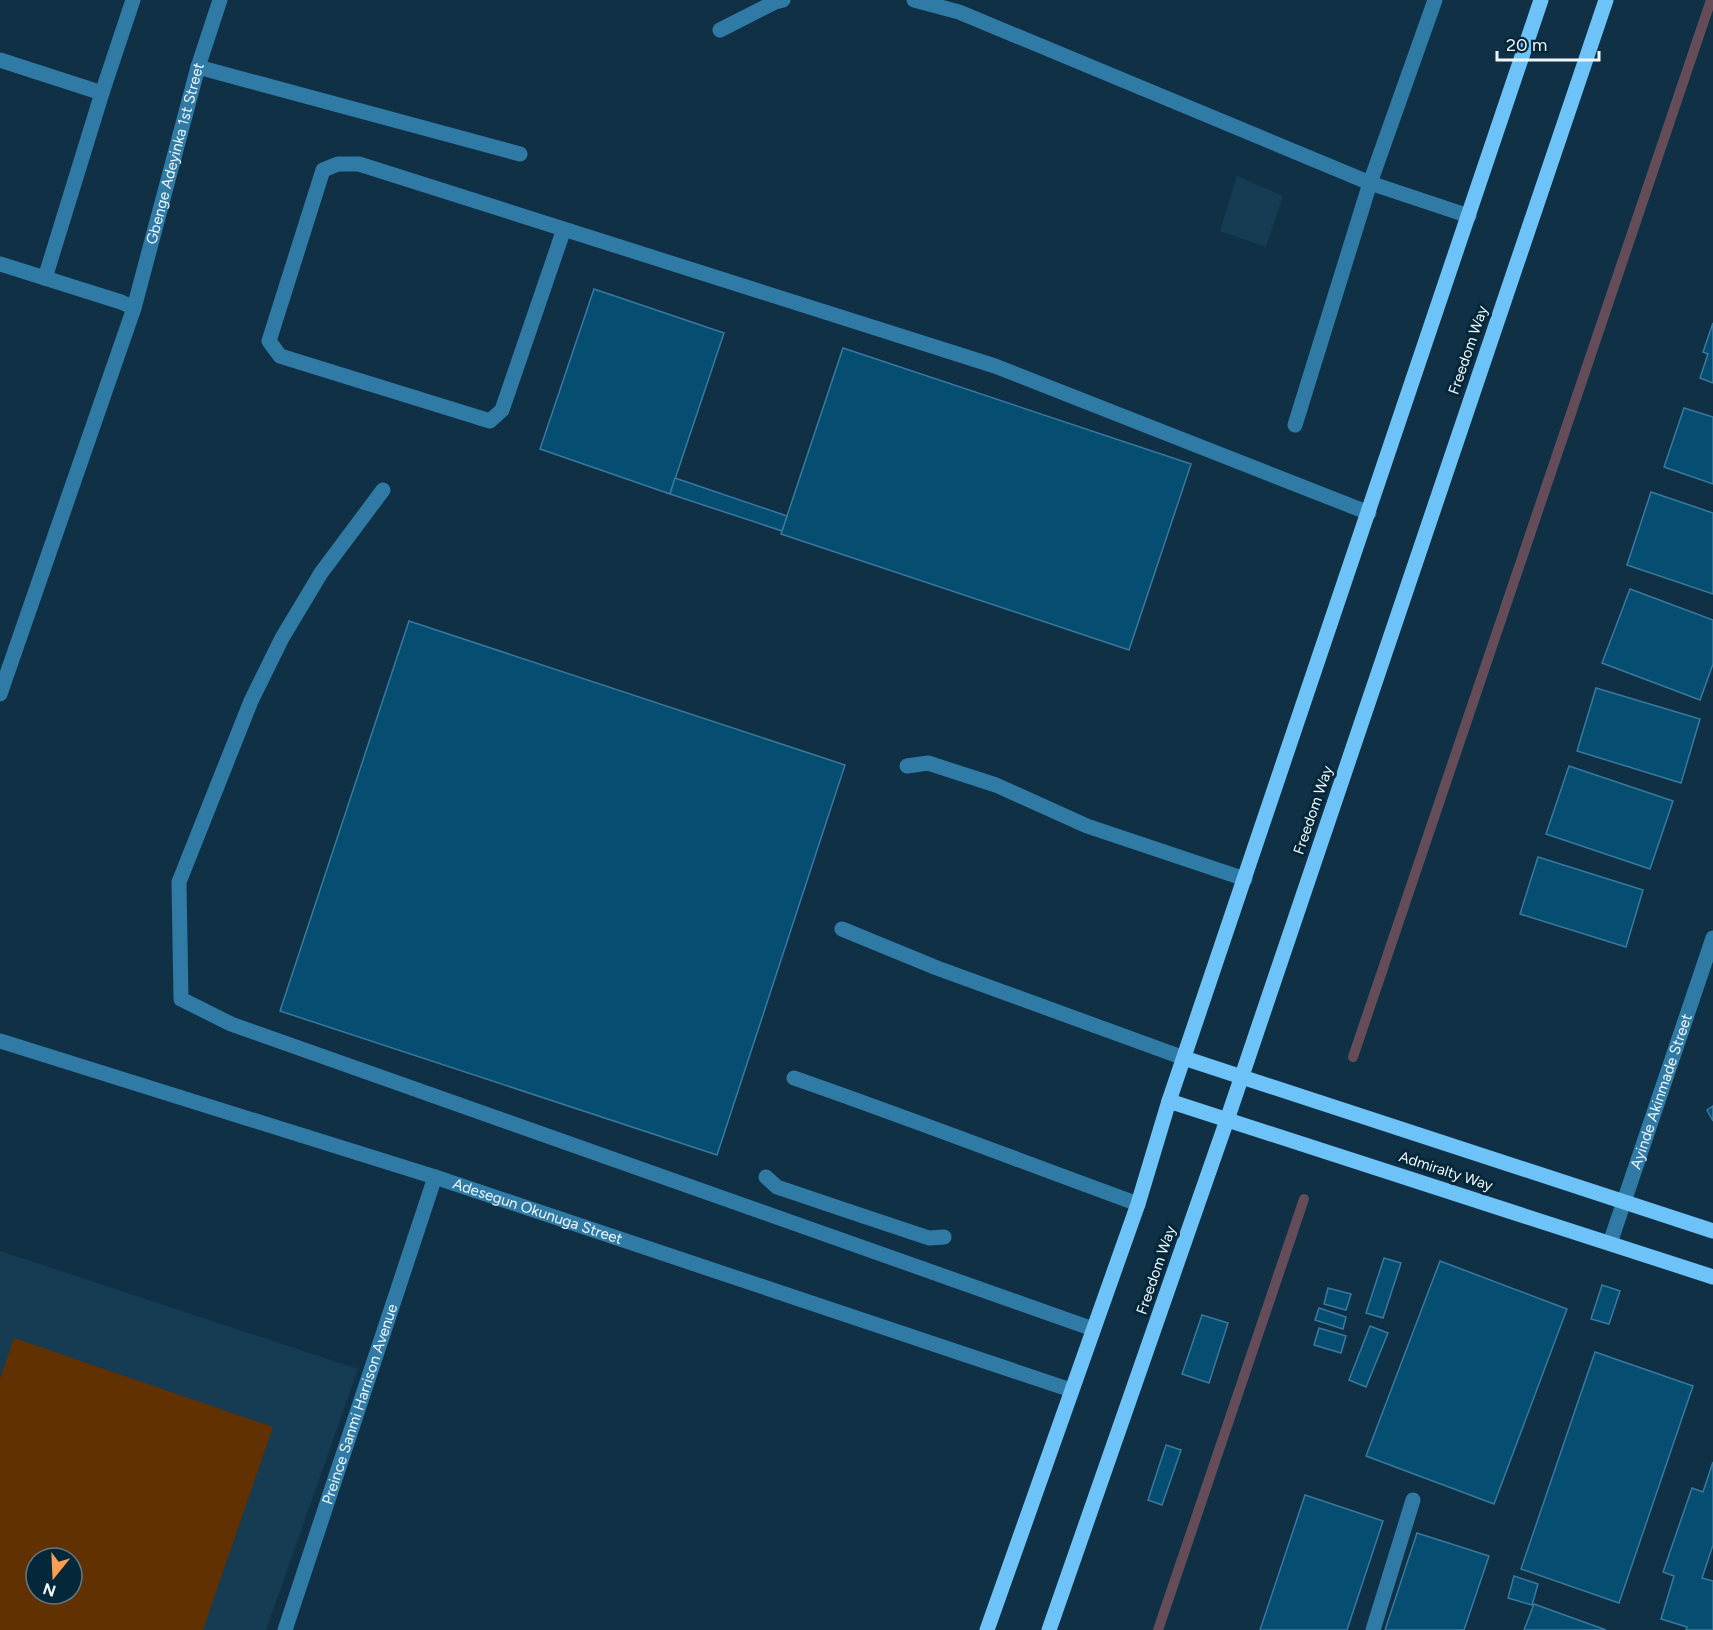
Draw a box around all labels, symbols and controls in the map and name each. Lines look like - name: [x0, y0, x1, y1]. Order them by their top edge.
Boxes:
- scale bar: [1497, 24, 1599, 62]
- text: 20 m: [1506, 34, 1547, 56]
- street label: Gbenge Adeyinka 1st Street: [142, 60, 208, 246]
- street label: Freedom Way: [1444, 303, 1492, 397]
- street label: Freedom Way: [1289, 763, 1337, 857]
- street label: Ayinde Akinmade Street: [1627, 1011, 1696, 1171]
- street label: Admiralty Way: [1397, 1147, 1495, 1195]
- street label: Adesegun Okunuga Street: [450, 1175, 625, 1248]
- street label: Freedom Way: [1132, 1223, 1180, 1317]
- street label: Preince Sanmi Harrison Avenue: [318, 1301, 401, 1507]
- north arrow: [24, 1546, 84, 1606]
- text: N: [41, 1579, 58, 1601]

